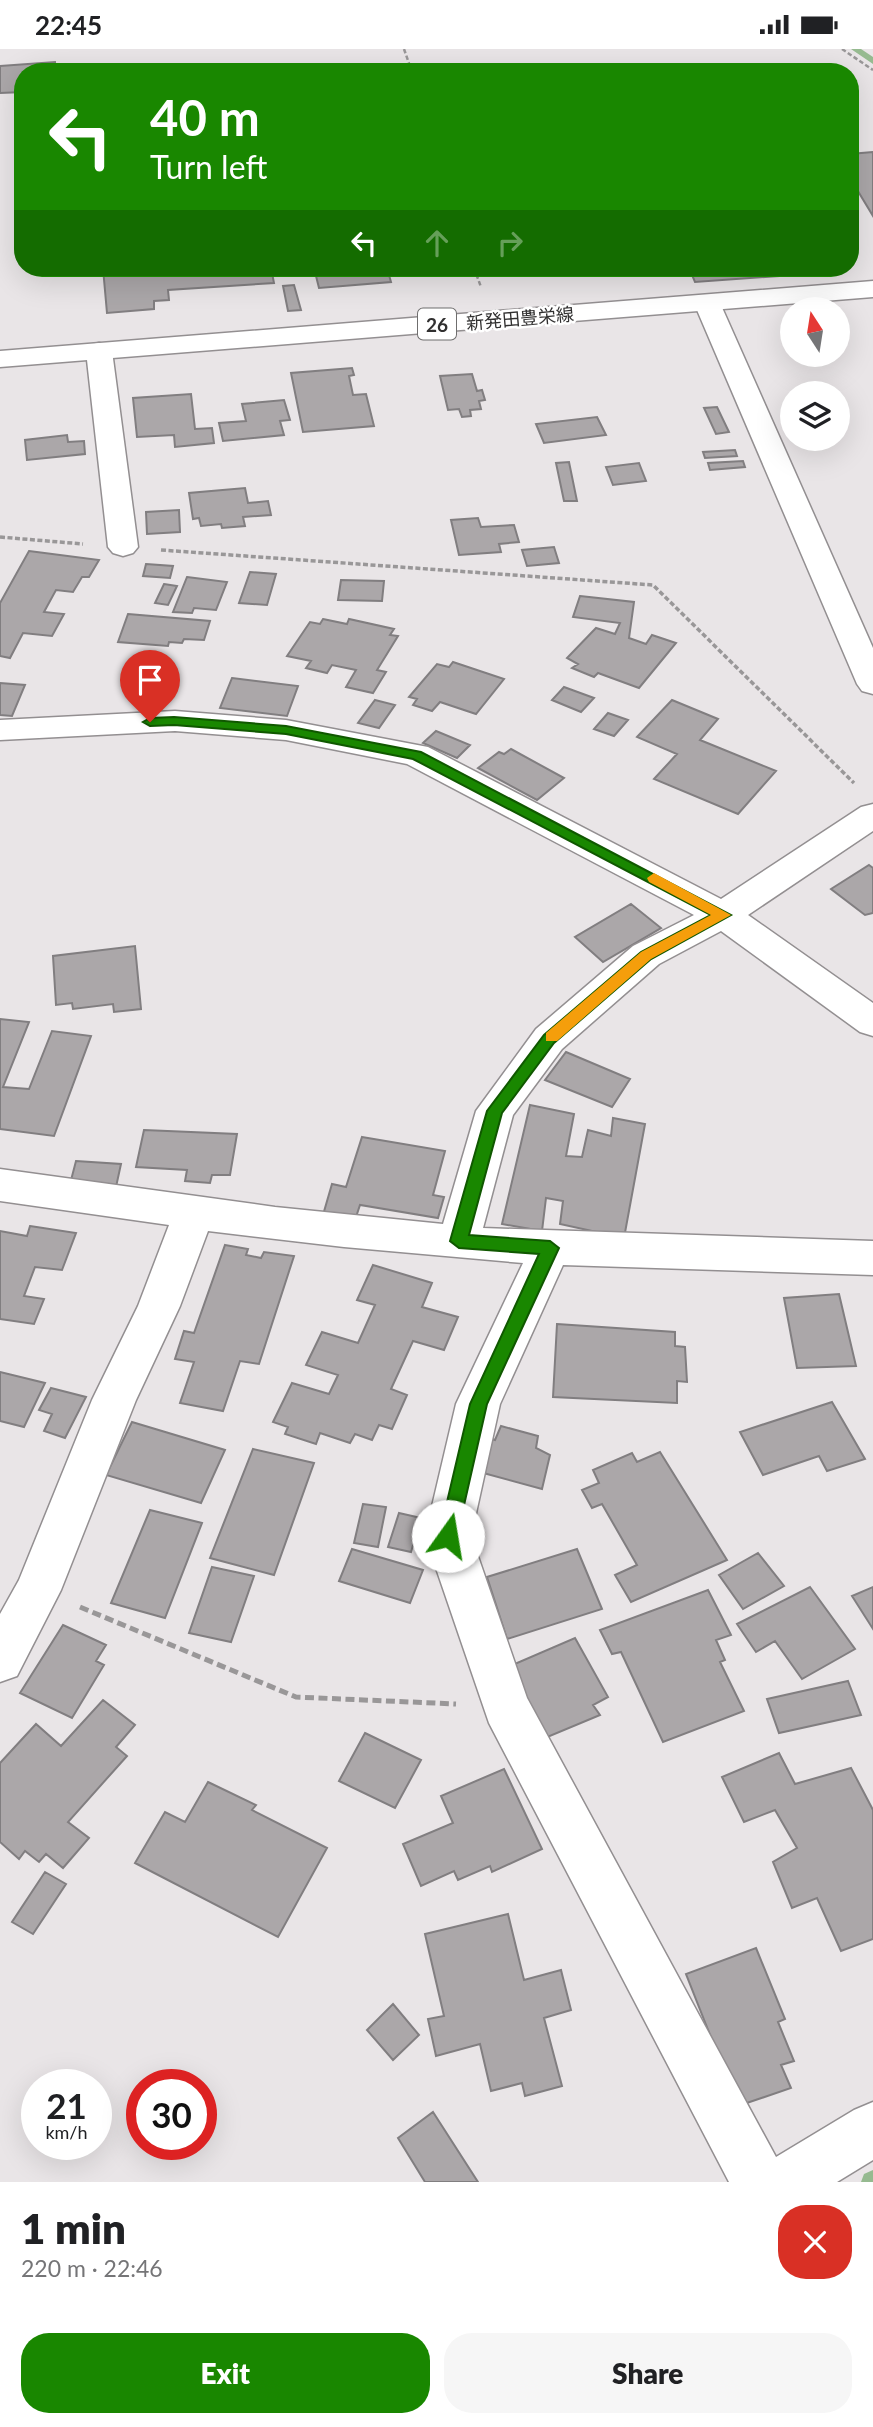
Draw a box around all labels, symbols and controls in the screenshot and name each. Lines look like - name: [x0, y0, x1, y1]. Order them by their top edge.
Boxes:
- text: 22:45: [35, 9, 102, 41]
- text: 40 m: [150, 88, 260, 146]
- icon: left: [35, 91, 126, 182]
- text: Turn left: [150, 147, 267, 186]
- icon: left: [345, 224, 383, 262]
- icon: ahead: [418, 224, 456, 262]
- icon: right: [491, 224, 529, 262]
- north arrow: [780, 297, 850, 367]
- map controls: [780, 297, 850, 451]
- street label: 新発田豊栄線: [465, 302, 575, 334]
- road number: 26: [418, 309, 456, 339]
- button: layers: [780, 381, 850, 451]
- pin: [120, 650, 180, 722]
- icon: arrive: [131, 661, 169, 699]
- position arrow: [411, 1499, 485, 1573]
- speed limit sign: 30: [126, 2069, 217, 2160]
- text: 21: [46, 2084, 87, 2126]
- text: km/h: [45, 2121, 88, 2143]
- text: 1 min: [21, 2203, 126, 2253]
- button: close: [778, 2205, 852, 2279]
- text: 220 m · 22:46: [21, 2254, 163, 2282]
- button: Exit: [21, 2333, 430, 2413]
- button: Share: [444, 2333, 852, 2413]

